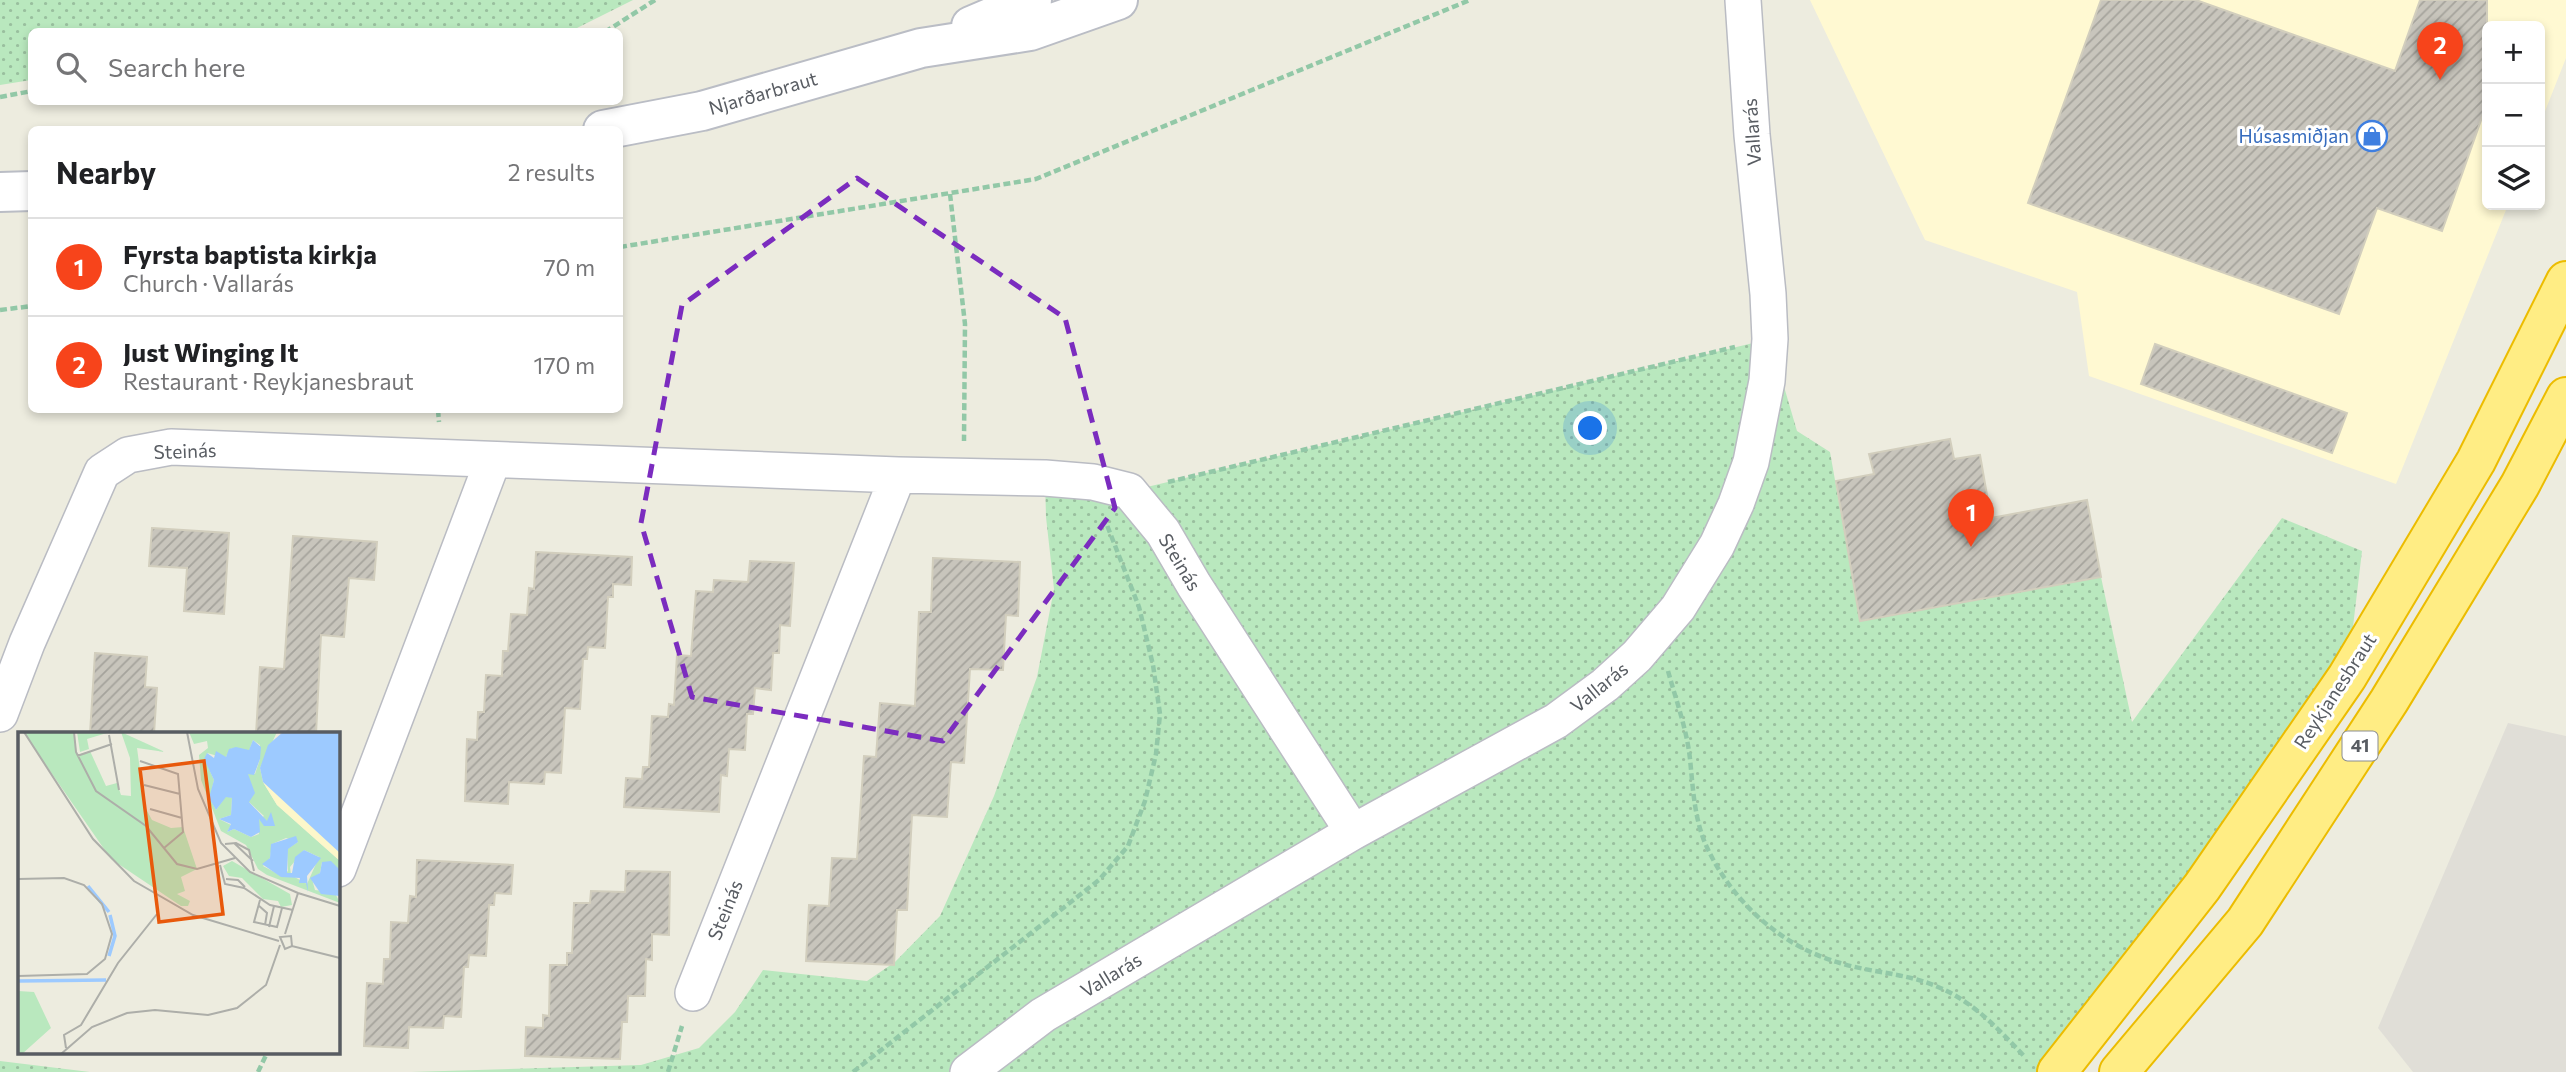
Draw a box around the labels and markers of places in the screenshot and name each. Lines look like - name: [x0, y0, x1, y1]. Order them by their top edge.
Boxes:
- pin: 2: [2417, 22, 2463, 80]
- shop icon: Húsasmiðjan: [2355, 119, 2389, 153]
- place label: Húsasmiðjan: [2239, 124, 2349, 147]
- pin: 1: [1948, 489, 1994, 547]

